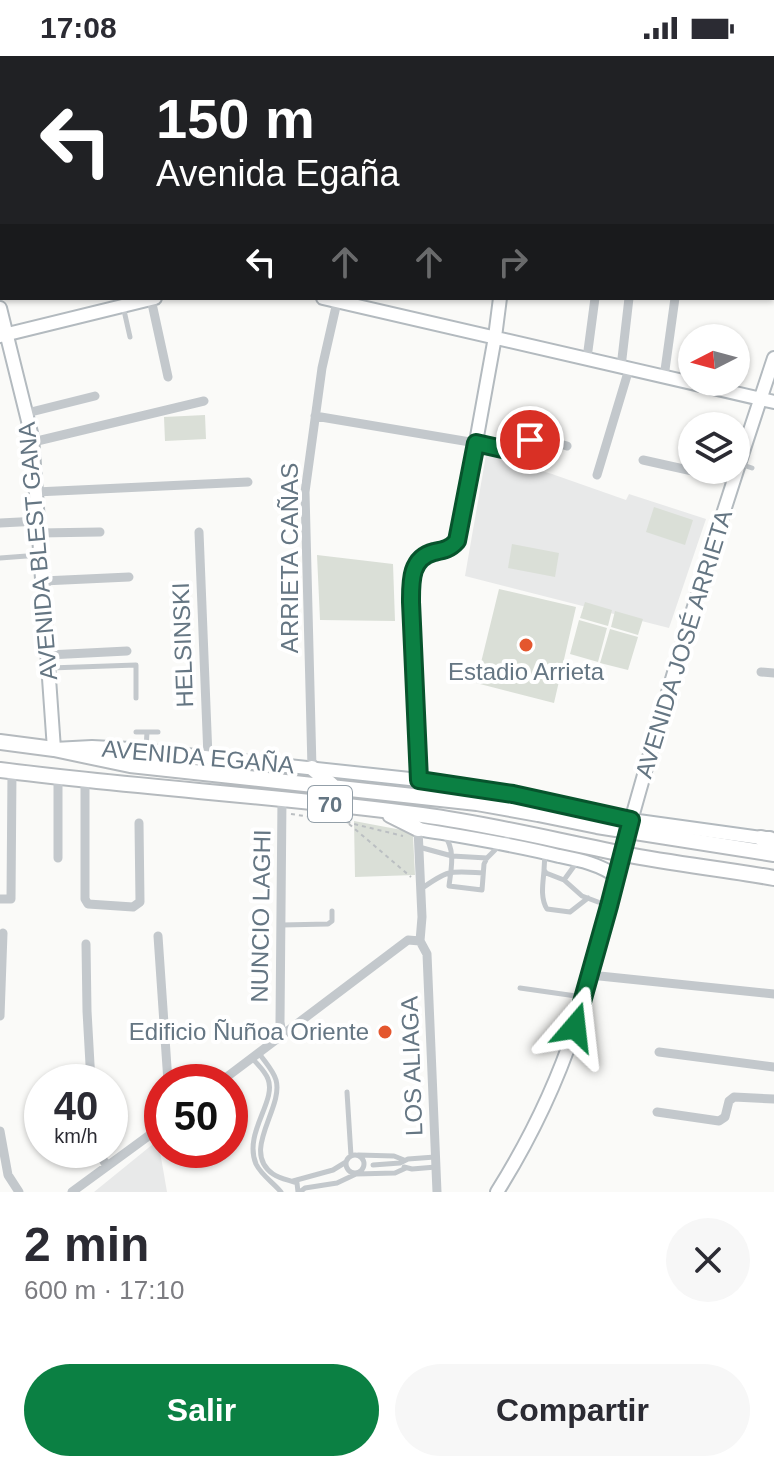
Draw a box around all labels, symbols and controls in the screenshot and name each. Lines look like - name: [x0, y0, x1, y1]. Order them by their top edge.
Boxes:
- text: 17:08: [40, 11, 117, 44]
- text: 150 m: [156, 87, 315, 150]
- icon: left: [24, 88, 128, 192]
- text: Avenida Egaña: [156, 153, 400, 194]
- icon: left: [239, 240, 283, 284]
- icon: ahead: [323, 240, 367, 284]
- icon: ahead: [407, 240, 451, 284]
- icon: right: [491, 240, 535, 284]
- north arrow: [678, 324, 750, 396]
- map controls: [678, 324, 750, 484]
- pin: [496, 406, 564, 474]
- button: layers: [678, 412, 750, 484]
- icon: arrive: [508, 418, 552, 462]
- street label: AVENIDA BLEST GANA: [13, 421, 62, 681]
- street label: ARRIETA CAÑAS: [276, 463, 303, 653]
- street label: AVENIDA JOSÉ ARRIETA: [630, 506, 737, 781]
- street label: HELSINSKI: [167, 582, 198, 708]
- marker: Estadio Arrieta: [517, 636, 535, 654]
- place label: Estadio Arrieta: [448, 658, 605, 685]
- street label: AVENIDA EGAÑA: [101, 735, 295, 778]
- road number: 70: [308, 786, 352, 822]
- street label: NUNCIO LAGHI: [245, 829, 276, 1003]
- position arrow: [533, 985, 617, 1069]
- street label: LOS ALIAGA: [396, 996, 427, 1136]
- place label: Edificio Ñuñoa Oriente: [129, 1018, 369, 1045]
- marker: Edificio Ñuñoa Oriente: [376, 1023, 394, 1041]
- speed limit sign: 50: [144, 1064, 248, 1168]
- text: 40: [54, 1084, 98, 1128]
- text: km/h: [54, 1125, 98, 1147]
- text: 2 min: [24, 1218, 149, 1271]
- button: close: [666, 1218, 750, 1302]
- text: 600 m · 17:10: [24, 1275, 184, 1305]
- button: Salir: [24, 1364, 379, 1456]
- button: Compartir: [395, 1364, 750, 1456]

